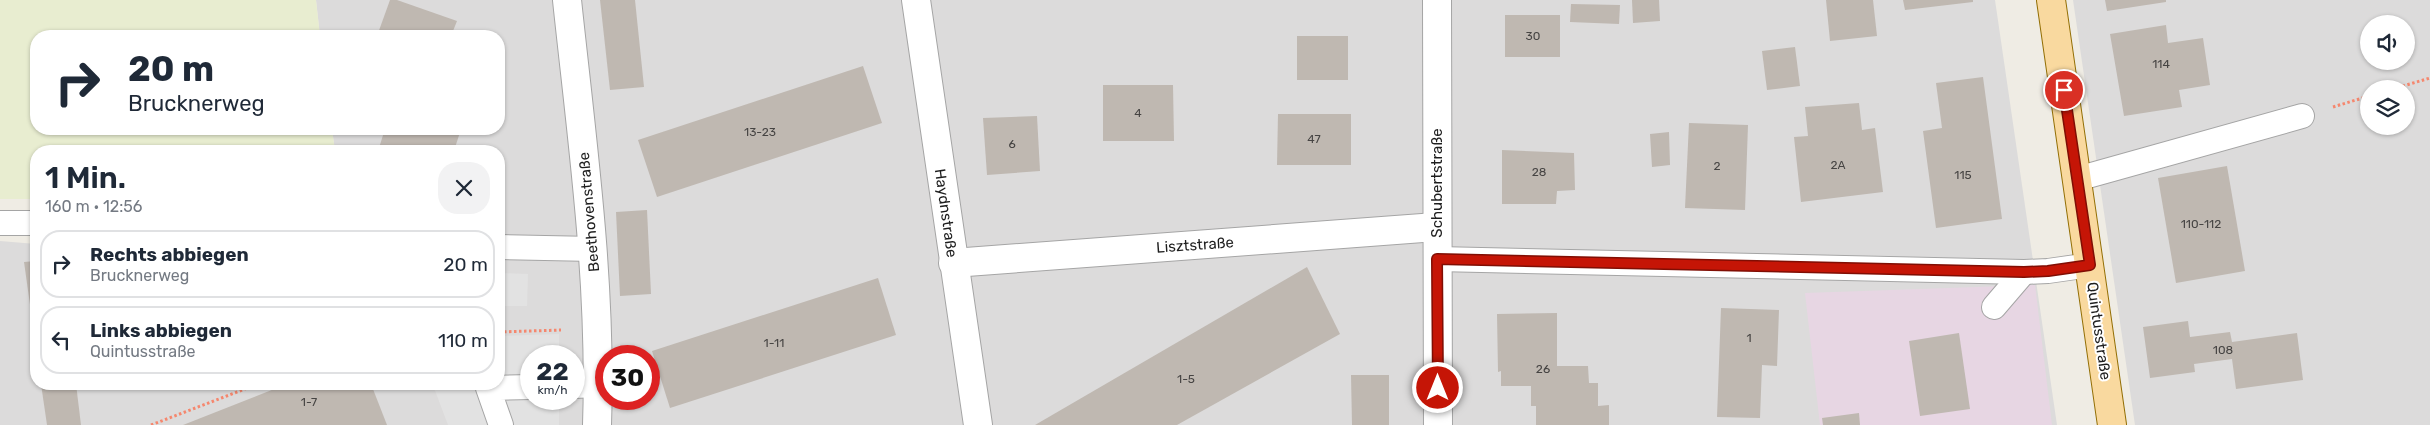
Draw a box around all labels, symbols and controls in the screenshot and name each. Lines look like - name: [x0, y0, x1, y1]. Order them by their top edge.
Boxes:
- map controls: [2360, 15, 2415, 135]
- button: sound: [2360, 15, 2415, 70]
- house number: 30: [1526, 29, 1540, 43]
- text: 20 m: [128, 48, 214, 90]
- icon: right: [45, 50, 110, 115]
- house number: 114: [2152, 57, 2170, 71]
- pin: [2043, 69, 2085, 111]
- icon: arrive: [2050, 76, 2078, 104]
- button: layers: [2360, 80, 2415, 135]
- text: Brucknerweg: [128, 90, 265, 117]
- house number: 4: [1134, 106, 1142, 120]
- house number: 13-23: [744, 125, 776, 139]
- street label: Schubertstraße: [1428, 128, 1446, 238]
- house number: 47: [1307, 132, 1321, 146]
- house number: 6: [1008, 137, 1016, 151]
- street label: Beethovenstraße: [575, 151, 603, 273]
- house number: 2A: [1830, 158, 1846, 172]
- house number: 2: [1713, 159, 1721, 173]
- text: 1 Min.: [45, 160, 126, 196]
- button: close: [438, 162, 490, 214]
- house number: 28: [1532, 165, 1546, 179]
- street label: Haydnstraße: [931, 167, 961, 259]
- house number: 115: [1954, 168, 1972, 182]
- text: 160 m · 12:56: [45, 197, 142, 216]
- house number: 110-112: [2181, 217, 2221, 231]
- street label: Lisztstraße: [1156, 233, 1234, 257]
- text: Rechts abbiegen: [90, 243, 249, 266]
- icon: right: [47, 250, 75, 278]
- text: 20 m: [443, 253, 488, 276]
- text: Brucknerweg: [90, 266, 189, 285]
- street label: Quintusstraße: [2083, 281, 2115, 381]
- text: Links abbiegen: [90, 319, 232, 342]
- icon: left: [47, 326, 75, 354]
- text: 110 m: [438, 329, 488, 352]
- house number: 1: [1746, 331, 1752, 345]
- house number: 1-11: [764, 336, 784, 350]
- text: Quintusstraße: [90, 342, 196, 361]
- house number: 108: [2213, 343, 2233, 357]
- speed limit sign: 30: [595, 345, 660, 410]
- text: 22: [536, 357, 569, 386]
- position arrow: [1411, 361, 1463, 413]
- house number: 26: [1536, 362, 1550, 376]
- house number: 1-5: [1177, 372, 1195, 386]
- text: km/h: [538, 383, 567, 397]
- house number: 1-7: [301, 395, 317, 409]

